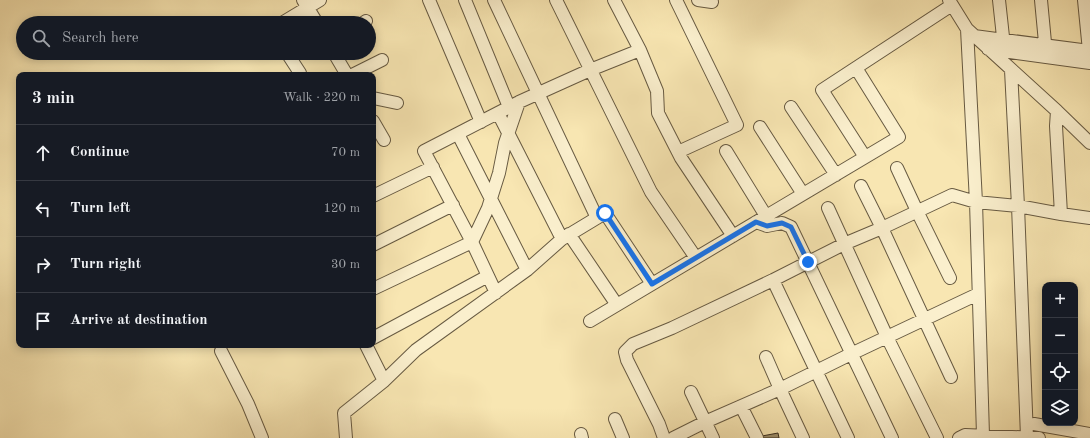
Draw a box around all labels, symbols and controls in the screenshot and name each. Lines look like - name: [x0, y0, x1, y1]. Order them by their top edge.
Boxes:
- search box: [16, 16, 376, 60]
- icon: search: [30, 27, 52, 49]
- text: Search here: [62, 31, 139, 46]
- text: 3 min: [32, 90, 75, 107]
- text: Walk · 220 m: [283, 91, 360, 104]
- icon: ahead: [32, 142, 54, 164]
- text: Continue: [70, 145, 129, 160]
- text: 70 m: [331, 146, 360, 159]
- icon: left: [32, 198, 54, 220]
- text: Turn left: [70, 201, 130, 216]
- text: 120 m: [323, 202, 360, 215]
- route start: [596, 204, 614, 222]
- route end: [799, 253, 817, 271]
- icon: right: [32, 254, 54, 276]
- text: Turn right: [70, 257, 141, 272]
- text: 30 m: [331, 258, 360, 271]
- map controls: [1042, 282, 1078, 426]
- button: +: [1042, 282, 1078, 318]
- icon: arrive: [32, 310, 54, 332]
- text: Arrive at destination: [70, 313, 208, 328]
- button: −: [1042, 318, 1078, 354]
- button: locate: [1042, 354, 1078, 390]
- button: layers: [1042, 390, 1078, 426]

